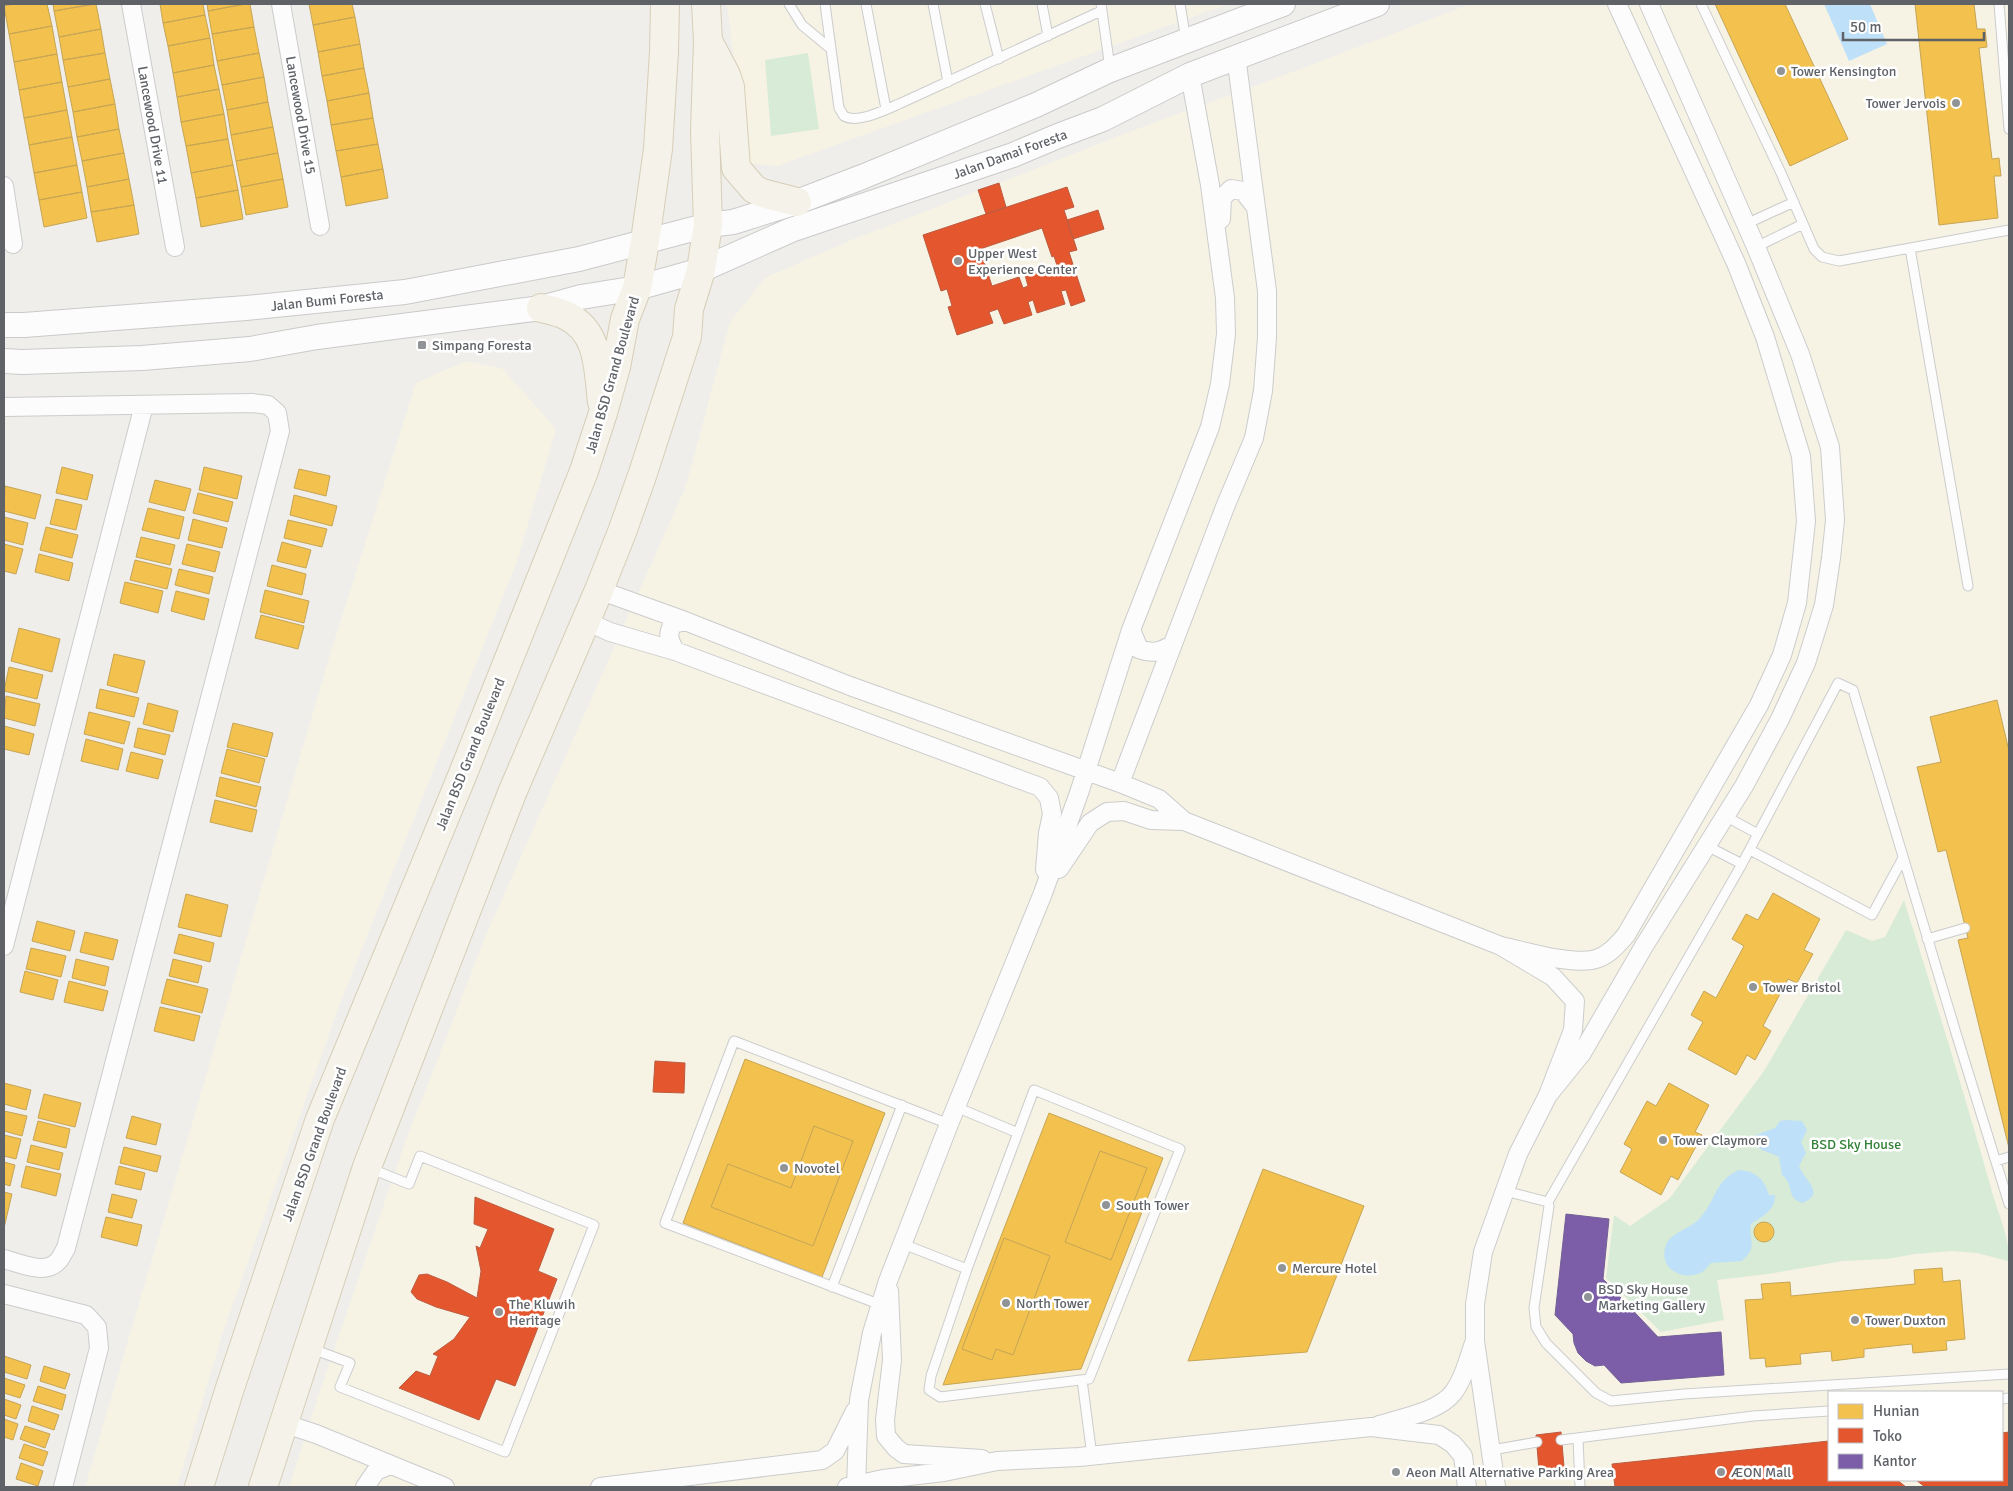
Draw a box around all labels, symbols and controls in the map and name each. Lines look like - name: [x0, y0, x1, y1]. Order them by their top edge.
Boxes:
- scale bar: [1843, 10, 1984, 42]
- text: 50 m: [1850, 18, 1881, 36]
- street label: Lancewood Drive 15: [282, 55, 319, 176]
- place label: Tower Kensington: [1791, 63, 1896, 80]
- street label: Lancewood Drive 11: [134, 65, 171, 186]
- marker: Tower Kensington: [1775, 65, 1787, 77]
- place label: Tower Jervois: [1866, 95, 1946, 112]
- marker: Tower Jervois: [1950, 97, 1962, 109]
- street label: Jalan Damai Foresta: [951, 126, 1070, 183]
- place label: Upper West Experience Center: [968, 245, 1078, 278]
- marker: Upper West Experience Center: [952, 255, 964, 267]
- street label: Jalan Bumi Foresta: [270, 286, 384, 315]
- street label: Jalan BSD Grand Boulevard: [582, 295, 643, 456]
- place label: Simpang Foresta: [432, 337, 532, 354]
- marker: Simpang Foresta: [416, 339, 428, 351]
- street label: Jalan BSD Grand Boulevard: [432, 676, 509, 833]
- place label: Tower Bristol: [1763, 979, 1841, 996]
- marker: Tower Bristol: [1747, 981, 1759, 993]
- street label: Jalan BSD Grand Boulevard: [279, 1065, 350, 1224]
- place label: Tower Claymore: [1673, 1132, 1767, 1149]
- marker: Tower Claymore: [1657, 1134, 1669, 1146]
- park label: BSD Sky House: [1811, 1136, 1901, 1153]
- place label: Novotel: [794, 1160, 840, 1177]
- marker: Novotel: [778, 1162, 790, 1174]
- place label: South Tower: [1116, 1197, 1190, 1214]
- marker: South Tower: [1100, 1199, 1112, 1211]
- place label: Mercure Hotel: [1292, 1260, 1377, 1277]
- marker: Mercure Hotel: [1276, 1262, 1288, 1274]
- place label: BSD Sky House Marketing Gallery: [1598, 1281, 1706, 1314]
- marker: BSD Sky House Marketing Gallery: [1582, 1291, 1594, 1303]
- place label: North Tower: [1016, 1295, 1090, 1312]
- place label: The Kluwih Heritage: [509, 1296, 575, 1329]
- marker: North Tower: [1000, 1297, 1012, 1309]
- marker: The Kluwih Heritage: [493, 1306, 505, 1318]
- place label: Tower Duxton: [1865, 1312, 1946, 1329]
- marker: Tower Duxton: [1849, 1314, 1861, 1326]
- legend: [1828, 1391, 2003, 1481]
- text: Hunian: [1873, 1402, 1919, 1420]
- text: Toko: [1873, 1427, 1902, 1445]
- text: Kantor: [1873, 1452, 1917, 1470]
- place label: Aeon Mall Alternative Parking Area: [1406, 1464, 1614, 1481]
- place label: ÆON Mall: [1731, 1464, 1791, 1481]
- marker: Aeon Mall Alternative Parking Area: [1390, 1466, 1402, 1478]
- marker: ÆON Mall: [1715, 1466, 1727, 1478]

